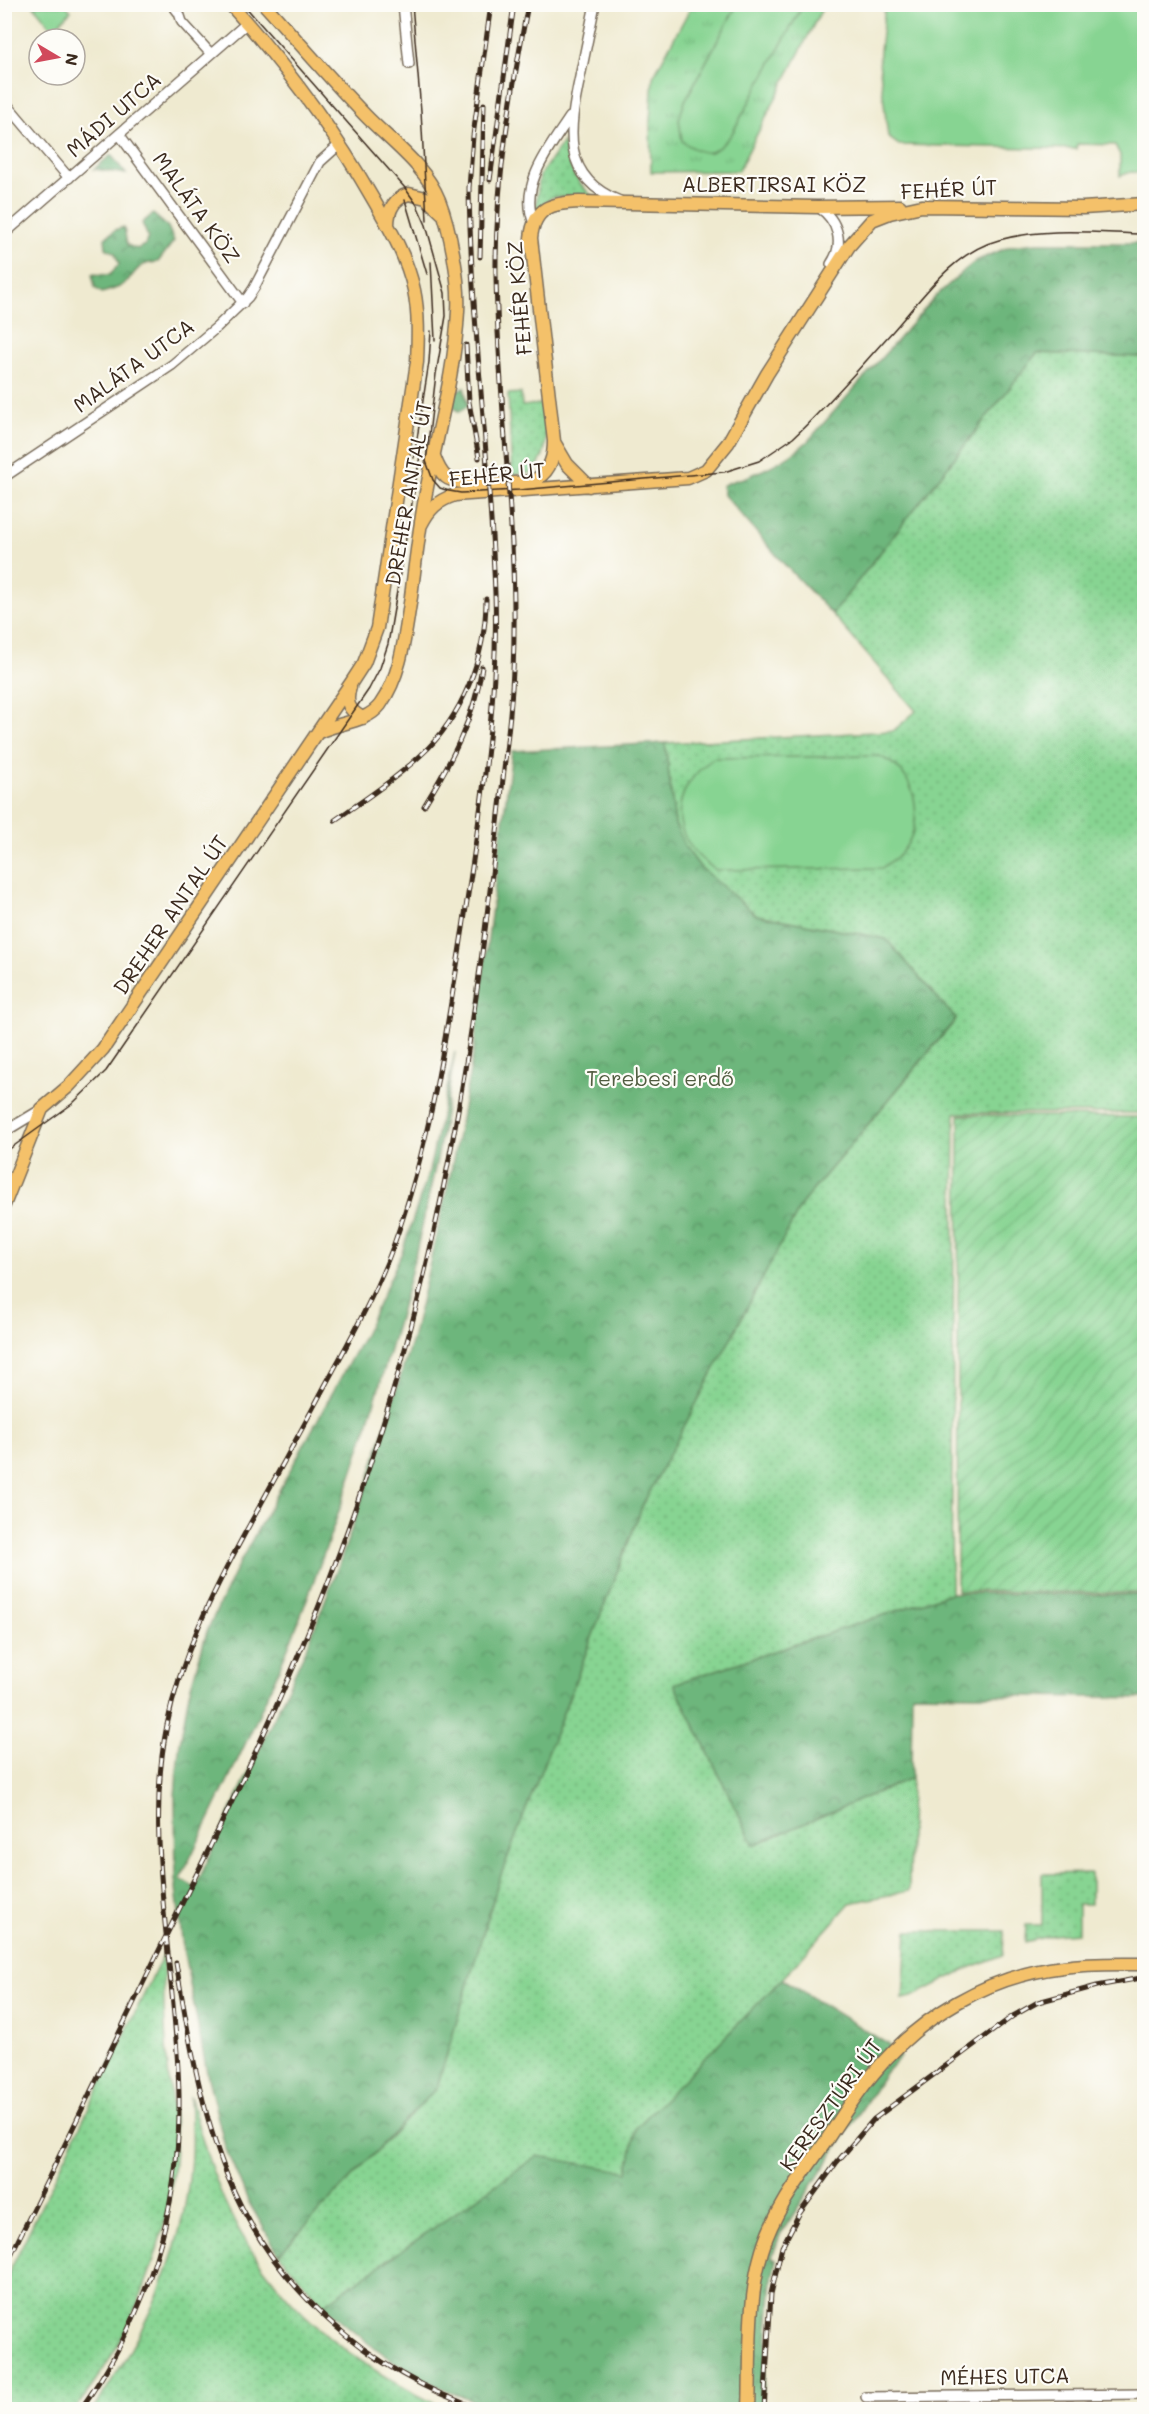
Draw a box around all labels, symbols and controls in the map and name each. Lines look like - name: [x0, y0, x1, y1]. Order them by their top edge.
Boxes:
- north arrow: [27, 27, 87, 87]
- text: N: [61, 52, 84, 68]
- street label: MÁDI UTCA: [60, 65, 166, 162]
- street label: MALÁTA KÖZ: [148, 146, 247, 268]
- street label: ALBERTIRSAI KÖZ: [682, 170, 866, 197]
- street label: FEHÉR ÚT: [900, 172, 998, 205]
- street label: FEHÉR KÖZ: [500, 240, 537, 356]
- street label: MALÁTA UTCA: [67, 312, 199, 418]
- street label: DREHER ANTAL ÚT: [378, 398, 437, 587]
- street label: FEHÉR ÚT: [447, 455, 546, 492]
- street label: DREHER ANTAL ÚT: [106, 829, 233, 999]
- park label: Terebesi erdő: [586, 1064, 734, 1091]
- street label: KERESZTÚRI ÚT: [773, 2033, 887, 2176]
- street label: MÉHES UTCA: [940, 2361, 1070, 2390]

